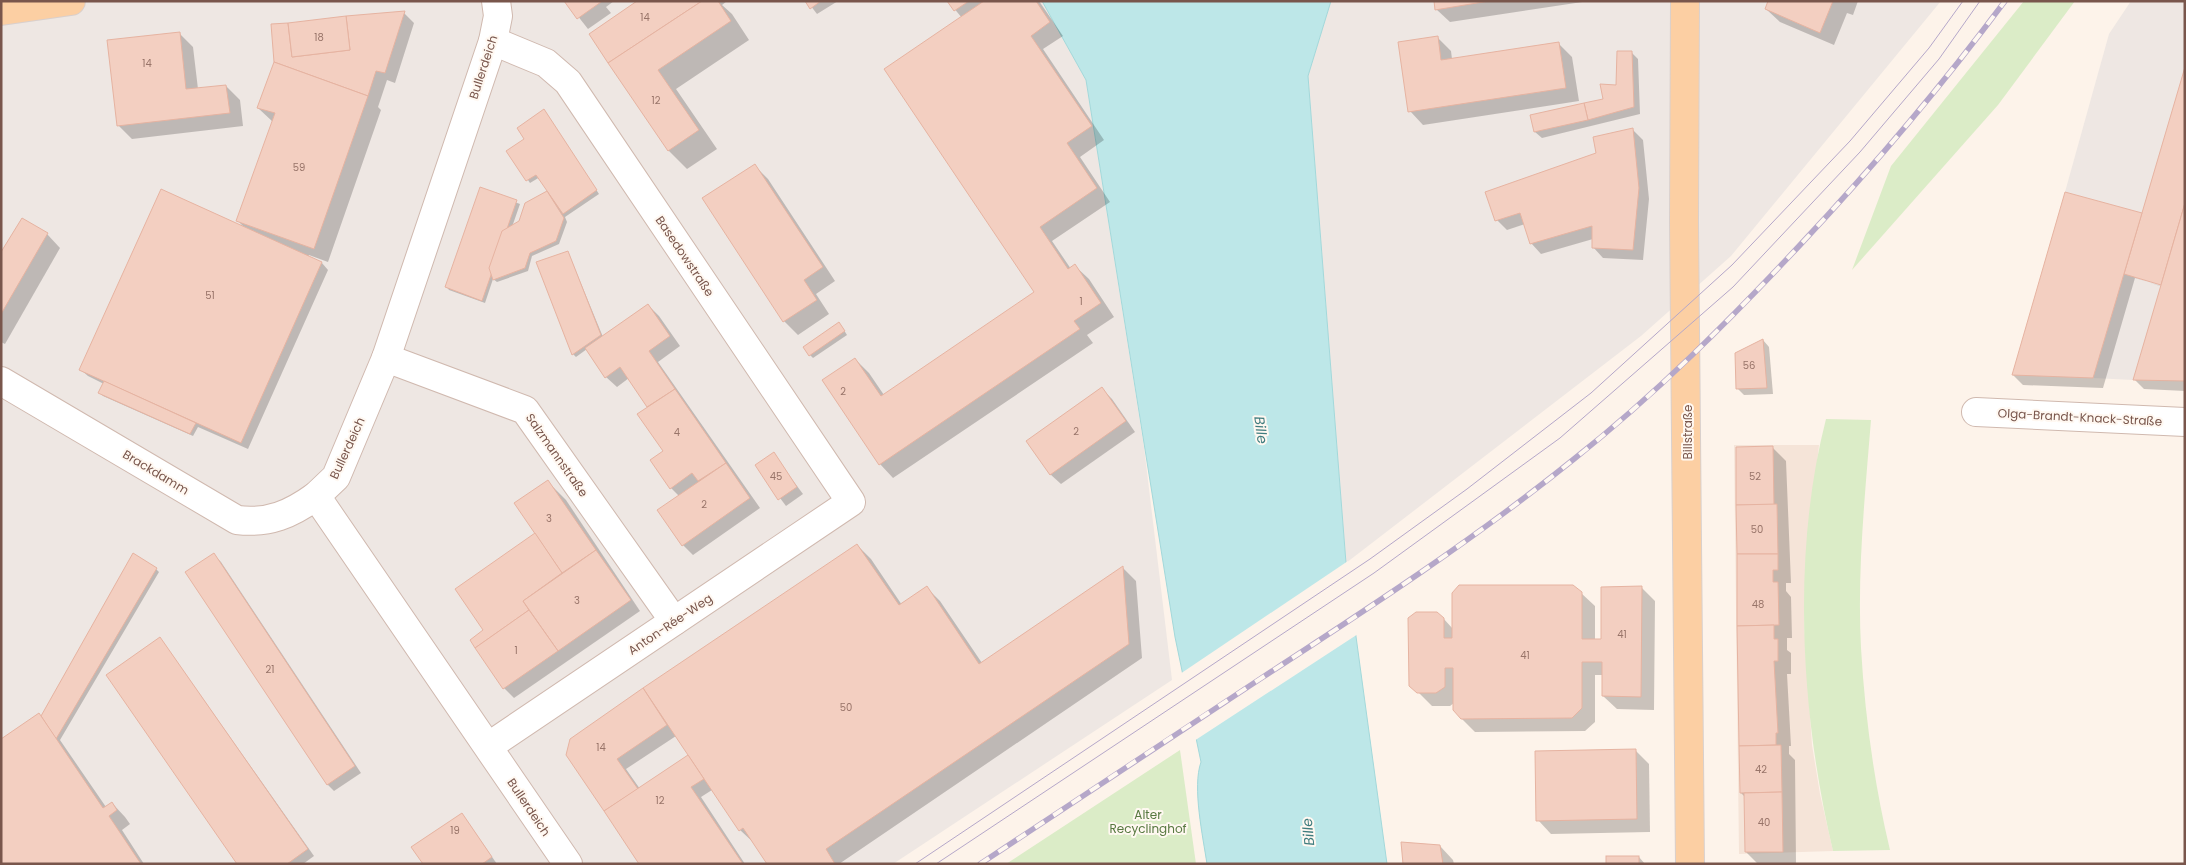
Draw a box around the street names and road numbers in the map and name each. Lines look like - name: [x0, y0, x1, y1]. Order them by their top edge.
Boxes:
- street label: Bullerdeich: [465, 33, 501, 101]
- street label: Basedowstraße: [652, 212, 718, 300]
- street label: Billstraße: [1679, 404, 1696, 460]
- street label: Olga-Brandt-Knack-Straße: [1997, 404, 2163, 430]
- street label: Salzmannstraße: [522, 410, 592, 500]
- street label: Bullerdeich: [325, 414, 369, 482]
- street label: Brackdamm: [120, 446, 192, 498]
- street label: Anton-Rée-Weg: [625, 590, 715, 658]
- street label: Bullerdeich: [503, 775, 555, 839]

